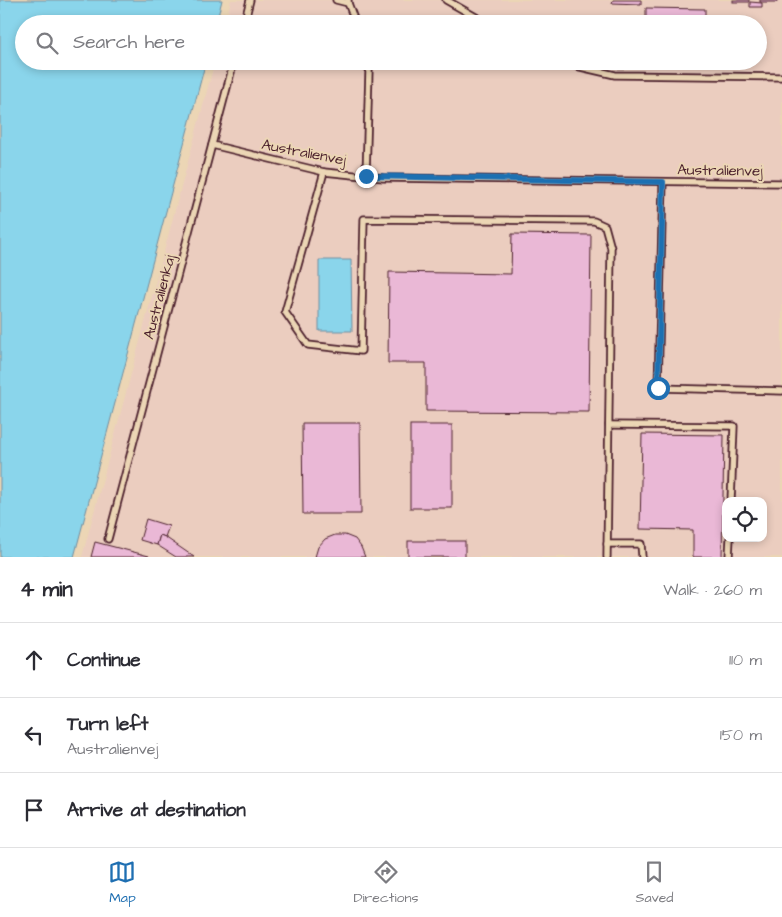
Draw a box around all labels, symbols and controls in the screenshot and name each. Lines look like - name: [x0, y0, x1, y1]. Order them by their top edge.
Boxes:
- search box: [15, 15, 767, 70]
- icon: search: [33, 29, 61, 57]
- text: Search here: [73, 29, 185, 56]
- street label: Australienvej: [260, 134, 348, 171]
- street label: Australienvej: [677, 159, 763, 182]
- route end: [355, 165, 378, 188]
- street label: Australienkaj: [138, 252, 181, 342]
- route start: [647, 377, 670, 400]
- map controls: [722, 497, 767, 542]
- button: locate: [722, 497, 767, 542]
- text: 4 min: [20, 575, 73, 604]
- text: Walk · 260 m: [663, 579, 762, 601]
- icon: ahead: [20, 646, 48, 674]
- text: Continue: [67, 647, 141, 674]
- text: 110 m: [729, 649, 762, 671]
- text: Turn left: [67, 711, 148, 738]
- icon: left: [20, 721, 48, 749]
- text: 150 m: [720, 724, 762, 746]
- text: Australienvej: [67, 738, 158, 760]
- icon: arrive: [20, 796, 48, 824]
- text: Arrive at destination: [67, 797, 246, 824]
- tab: Map: [108, 858, 136, 908]
- tab: Directions: [353, 858, 418, 908]
- tab: Saved: [635, 858, 674, 908]

